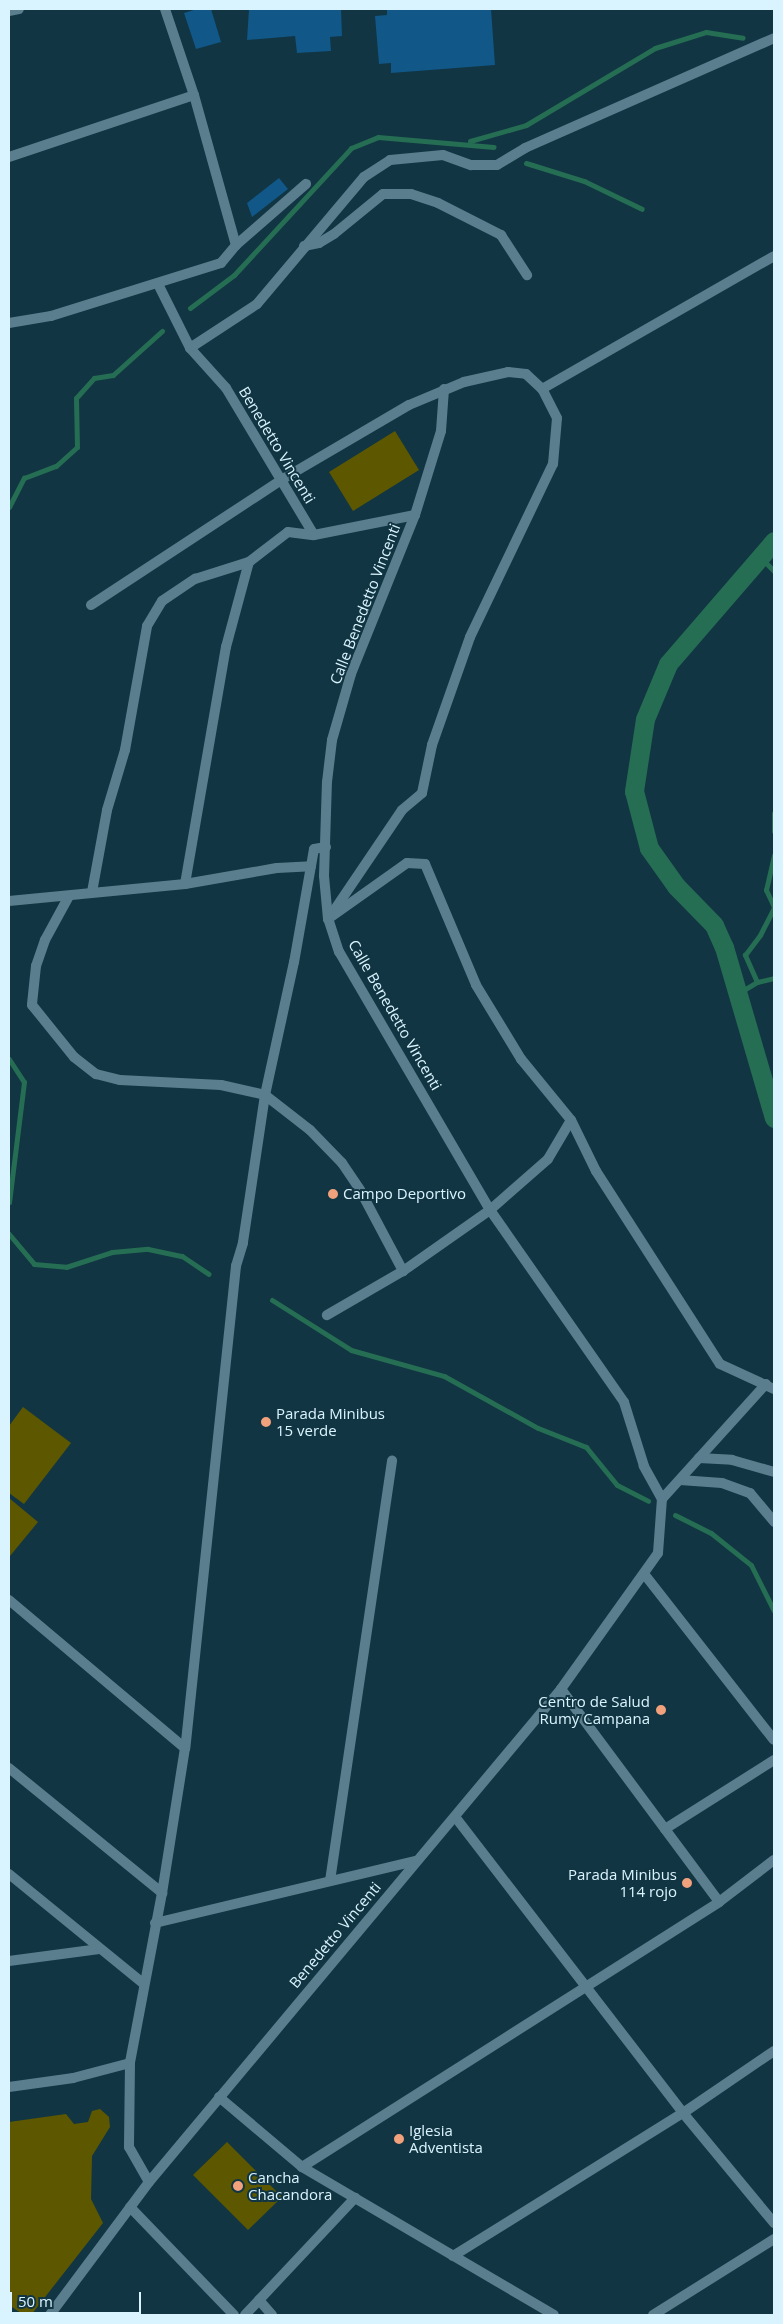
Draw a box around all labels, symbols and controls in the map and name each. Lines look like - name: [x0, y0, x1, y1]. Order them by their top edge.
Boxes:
- street label: Benedetto Vincenti: [235, 383, 319, 507]
- street label: Calle Benedetto Vincenti: [326, 521, 404, 687]
- street label: Calle Benedetto Vincenti: [345, 937, 445, 1093]
- place label: Campo Deportivo: [343, 1185, 466, 1203]
- marker: Campo Deportivo: [327, 1188, 339, 1200]
- place label: Parada Minibus 15 verde: [276, 1404, 385, 1439]
- marker: Parada Minibus 15 verde: [260, 1416, 272, 1428]
- place label: Centro de Salud Rumy Campana: [538, 1692, 650, 1727]
- marker: Centro de Salud Rumy Campana: [654, 1703, 668, 1717]
- place label: Parada Minibus 114 rojo: [568, 1865, 677, 1900]
- marker: Parada Minibus 114 rojo: [681, 1877, 693, 1889]
- street label: Benedetto Vincenti: [285, 1878, 385, 1992]
- place label: Iglesia Adventista: [409, 2121, 483, 2156]
- marker: Iglesia Adventista: [393, 2133, 405, 2145]
- place label: Cancha Chacandora: [248, 2168, 332, 2203]
- marker: Cancha Chacandora: [232, 2180, 244, 2192]
- scale bar: [12, 2282, 144, 2314]
- text: 50 m: [18, 2291, 53, 2311]

